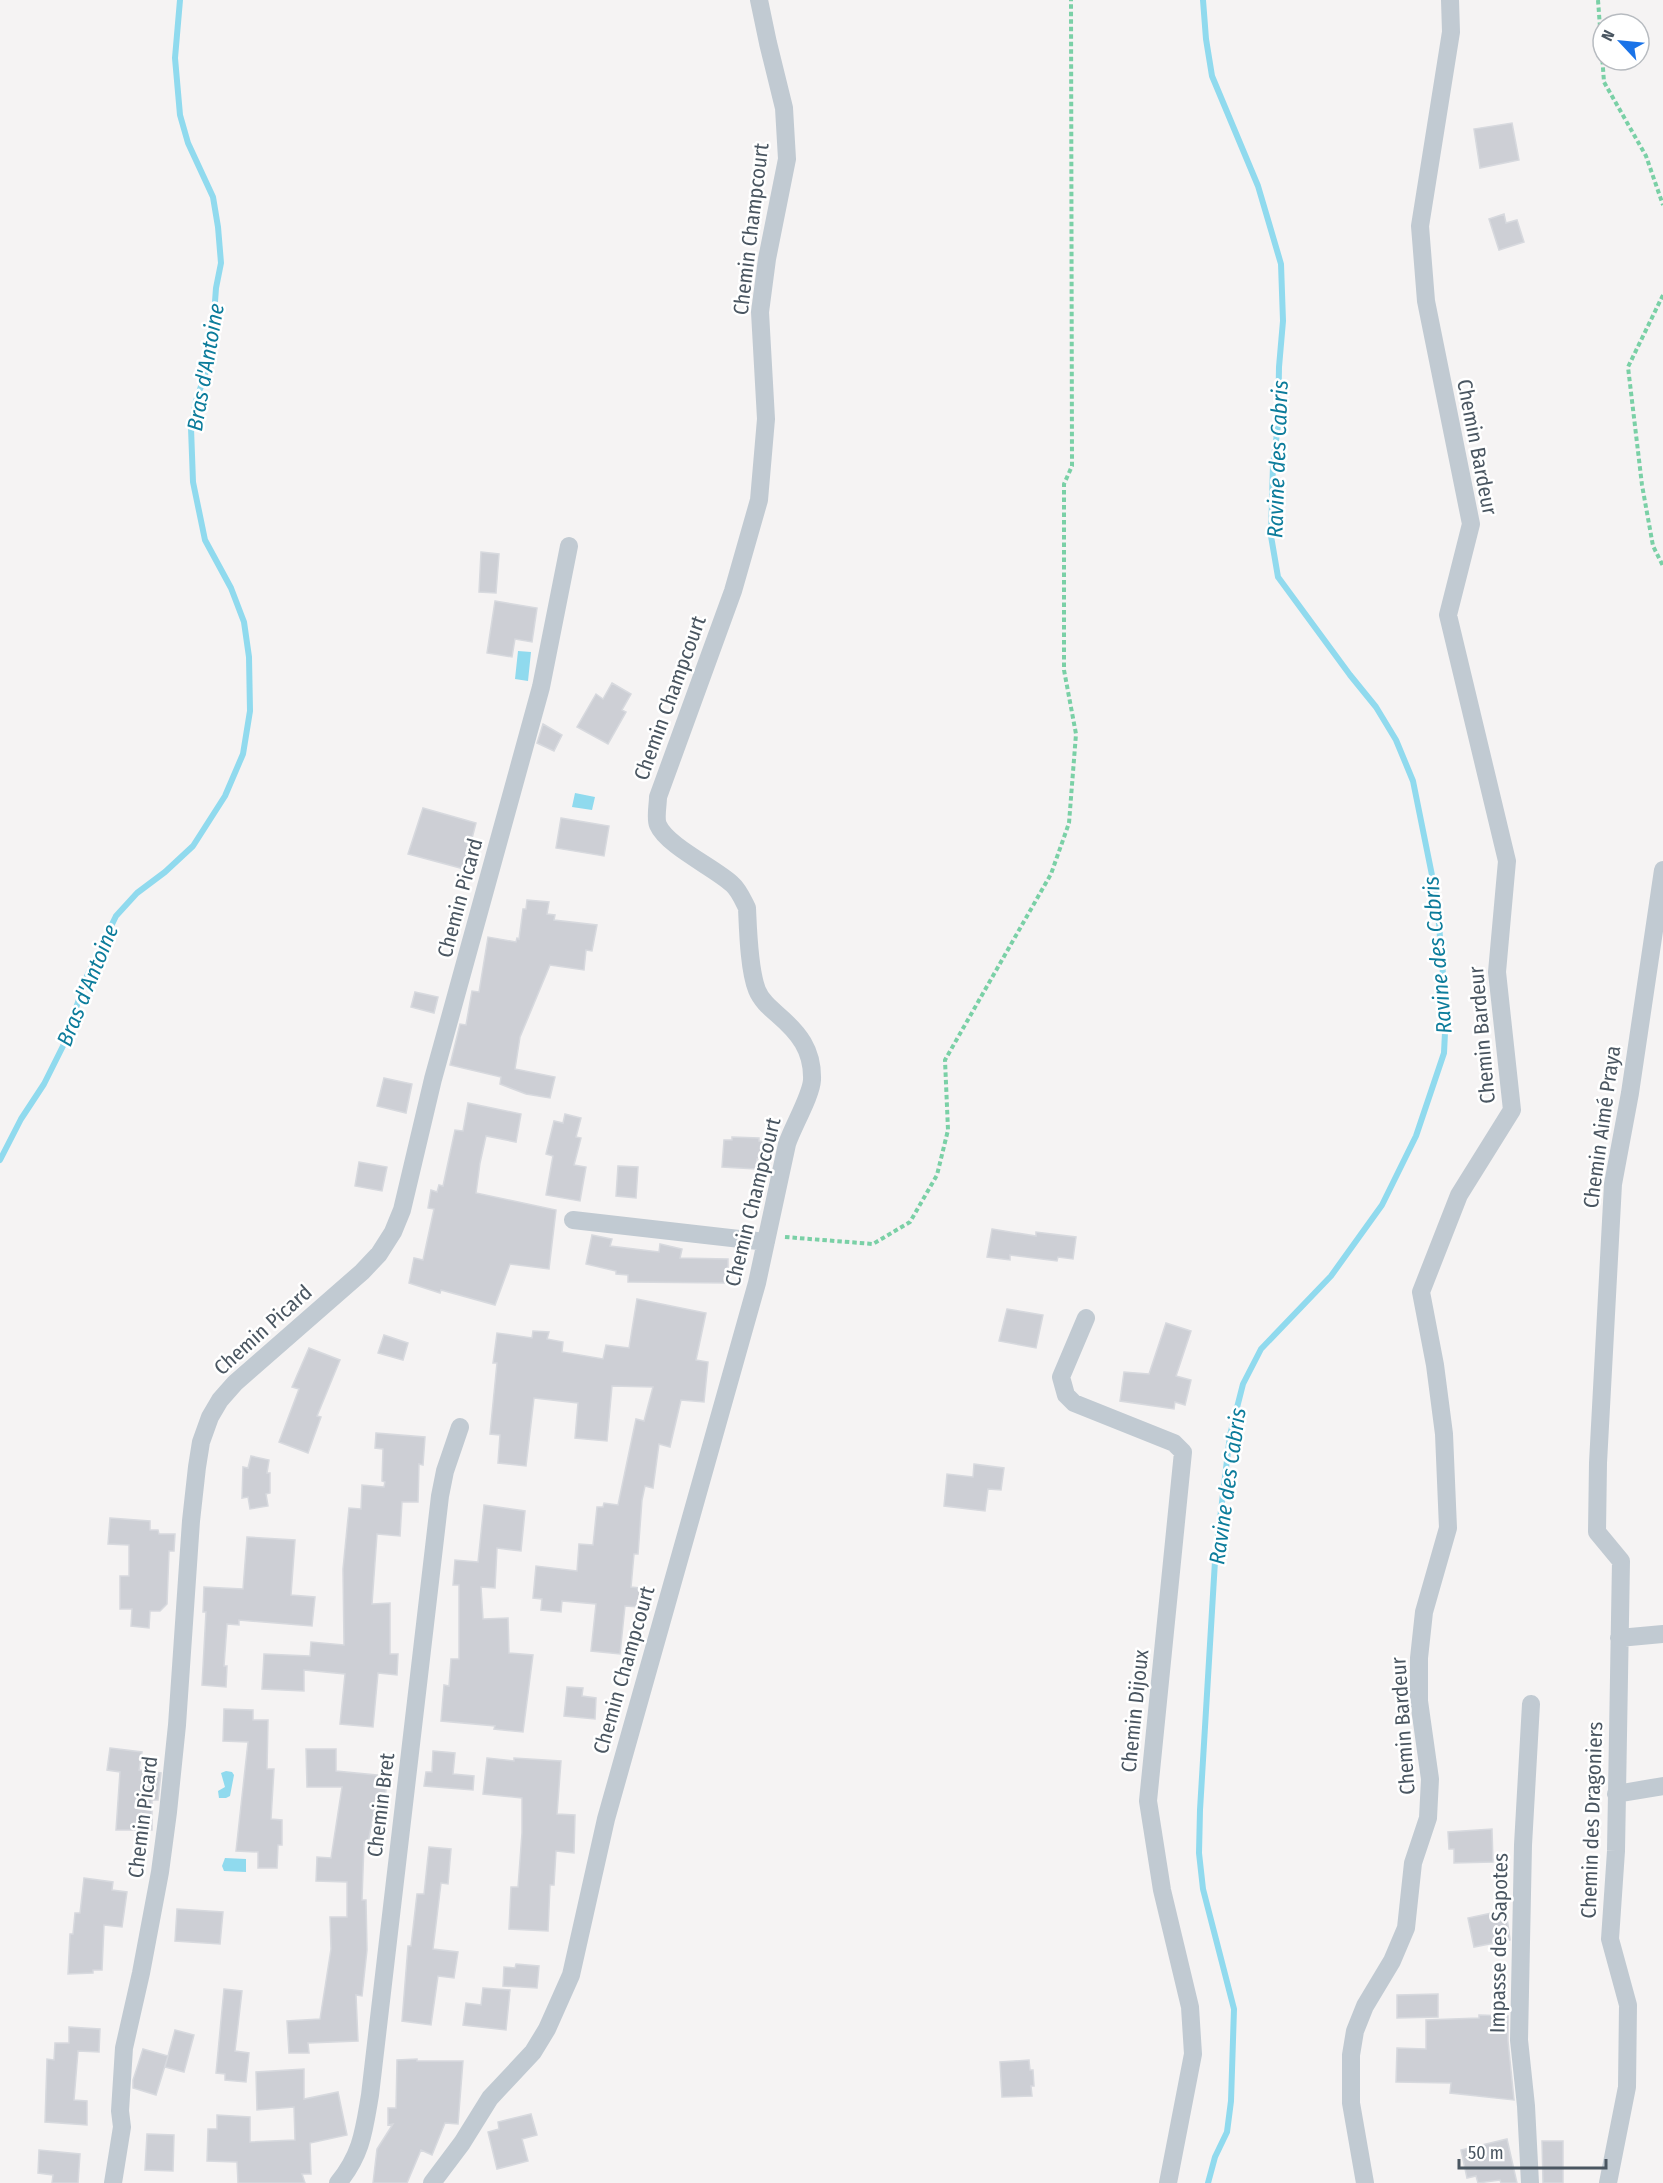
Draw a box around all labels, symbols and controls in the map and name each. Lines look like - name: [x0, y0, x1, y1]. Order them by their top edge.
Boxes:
- north arrow: [1591, 12, 1651, 72]
- text: N: [1597, 27, 1619, 44]
- street label: Chemin Champcourt: [728, 141, 774, 317]
- water label: Bras d'Antoine: [181, 301, 230, 433]
- street label: Chemin Bardeur: [1451, 377, 1503, 518]
- water label: Ravine des Cabris: [1261, 380, 1294, 538]
- street label: Chemin Champcourt: [628, 612, 712, 784]
- street label: Chemin Picard: [432, 835, 488, 961]
- water label: Ravine des Cabris: [1417, 875, 1458, 1035]
- water label: Bras d'Antoine: [51, 920, 124, 1050]
- street label: Chemin Bardeur: [1463, 965, 1501, 1105]
- street label: Chemin Aimé Praya: [1578, 1044, 1626, 1210]
- street label: Chemin Champcourt: [719, 1115, 787, 1289]
- street label: Chemin Picard: [209, 1279, 317, 1381]
- water label: Ravine des Cabris: [1203, 1406, 1252, 1566]
- street label: Chemin Champcourt: [588, 1583, 660, 1757]
- street label: Chemin Dijoux: [1116, 1648, 1154, 1774]
- street label: Chemin Bardeur: [1385, 1656, 1421, 1796]
- street label: Chemin des Dragoniers: [1576, 1721, 1608, 1919]
- street label: Chemin Bret: [362, 1751, 400, 1859]
- street label: Chemin Picard: [123, 1755, 163, 1879]
- street label: Impasse des Sapotes: [1484, 1853, 1514, 2033]
- scale bar: [1459, 2132, 1606, 2170]
- text: 50 m: [1468, 2142, 1504, 2164]

